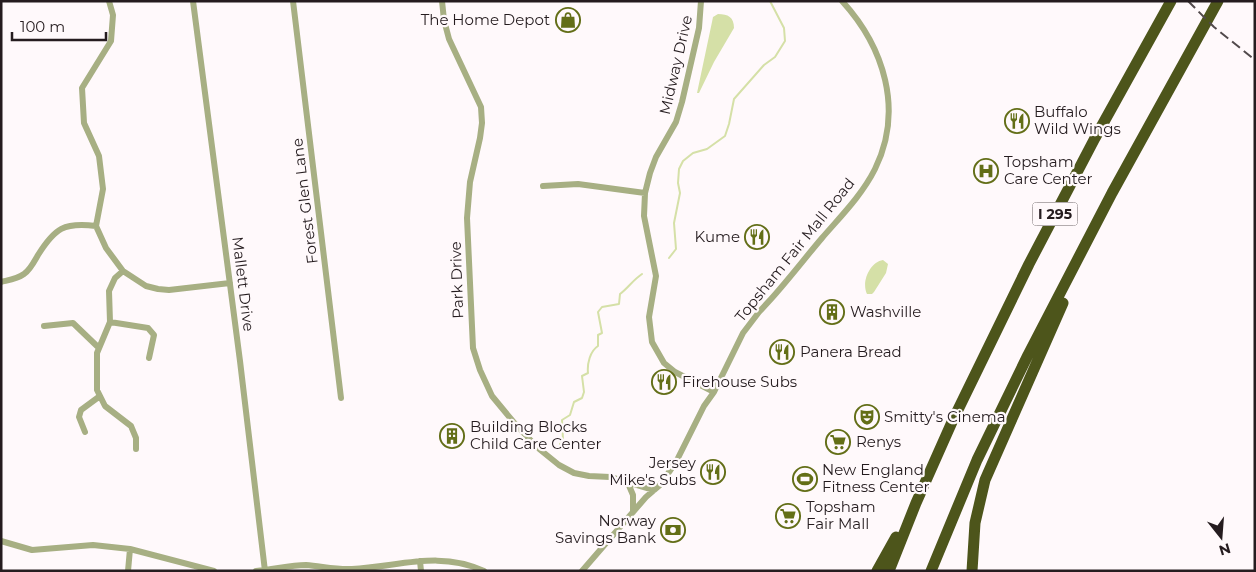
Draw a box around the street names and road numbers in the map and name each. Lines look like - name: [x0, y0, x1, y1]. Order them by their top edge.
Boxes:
- street label: Midway Drive: [655, 13, 696, 116]
- street label: Forest Glen Lane: [287, 137, 322, 265]
- street label: Topsham Fair Mall Road: [731, 174, 859, 326]
- road number: I 295: [1032, 202, 1078, 225]
- street label: Mallett Drive: [228, 235, 259, 332]
- street label: Park Drive: [446, 241, 467, 319]

